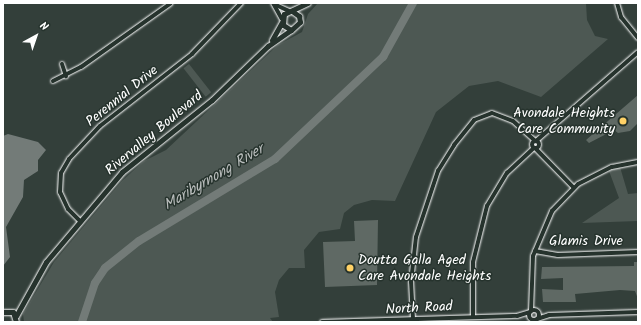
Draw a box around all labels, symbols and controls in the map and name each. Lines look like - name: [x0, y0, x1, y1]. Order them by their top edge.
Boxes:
- north arrow: [16, 16, 56, 56]
- text: N: [35, 18, 52, 36]
- street label: Perennial Drive: [83, 62, 161, 130]
- street label: Rivervalley Boulevard: [102, 87, 206, 179]
- place label: Avondale Heights Care Community: [513, 105, 615, 138]
- marker: Avondale Heights Care Community: [618, 116, 628, 126]
- water label: Maribyrnong River: [161, 141, 267, 215]
- street label: Glamis Drive: [549, 233, 623, 249]
- place label: Doutta Galla Aged Care Avondale Heights: [358, 252, 491, 284]
- marker: Doutta Galla Aged Care Avondale Heights: [345, 263, 355, 273]
- street label: North Road: [385, 298, 453, 318]

